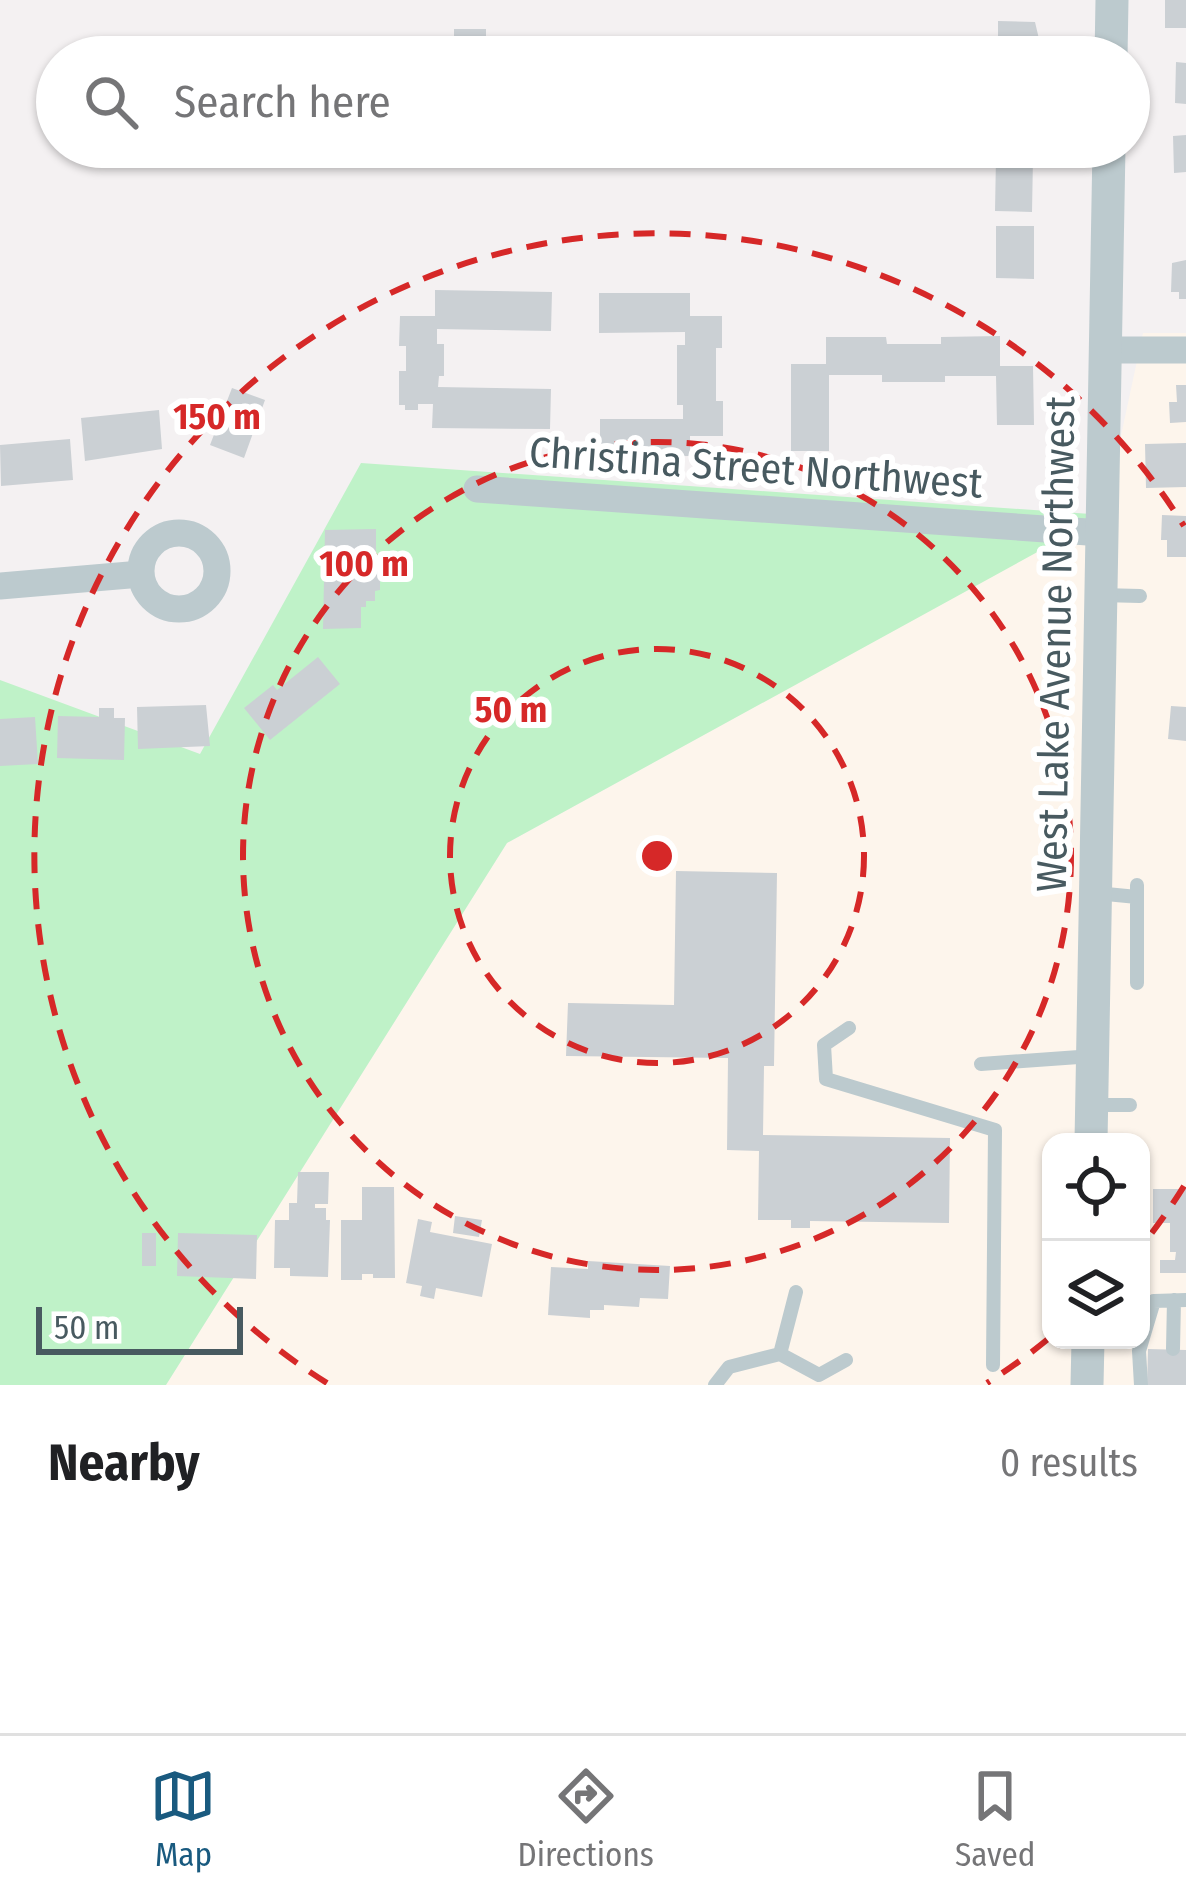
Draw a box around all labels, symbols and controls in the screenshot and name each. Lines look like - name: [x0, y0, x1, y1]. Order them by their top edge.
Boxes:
- search box: [36, 36, 1150, 168]
- icon: search: [78, 69, 144, 135]
- text: Search here: [174, 75, 391, 129]
- text: 150 m: [173, 395, 261, 439]
- street label: West Lake Avenue Northwest: [1027, 395, 1085, 892]
- street label: Christina Street Northwest: [528, 427, 985, 509]
- text: 100 m: [319, 542, 409, 586]
- text: 50 m: [475, 688, 547, 732]
- centre of rings: [636, 835, 678, 877]
- map controls: [1042, 1133, 1150, 1349]
- button: locate: [1042, 1133, 1150, 1241]
- button: layers: [1042, 1241, 1150, 1349]
- scale bar: [36, 1301, 243, 1354]
- text: 50 m: [54, 1308, 119, 1348]
- text: Nearby: [48, 1432, 200, 1494]
- text: 0 results: [1000, 1440, 1138, 1486]
- tab: Map: [150, 1763, 216, 1875]
- tab: Directions: [517, 1763, 654, 1875]
- tab: Saved: [955, 1763, 1035, 1875]

